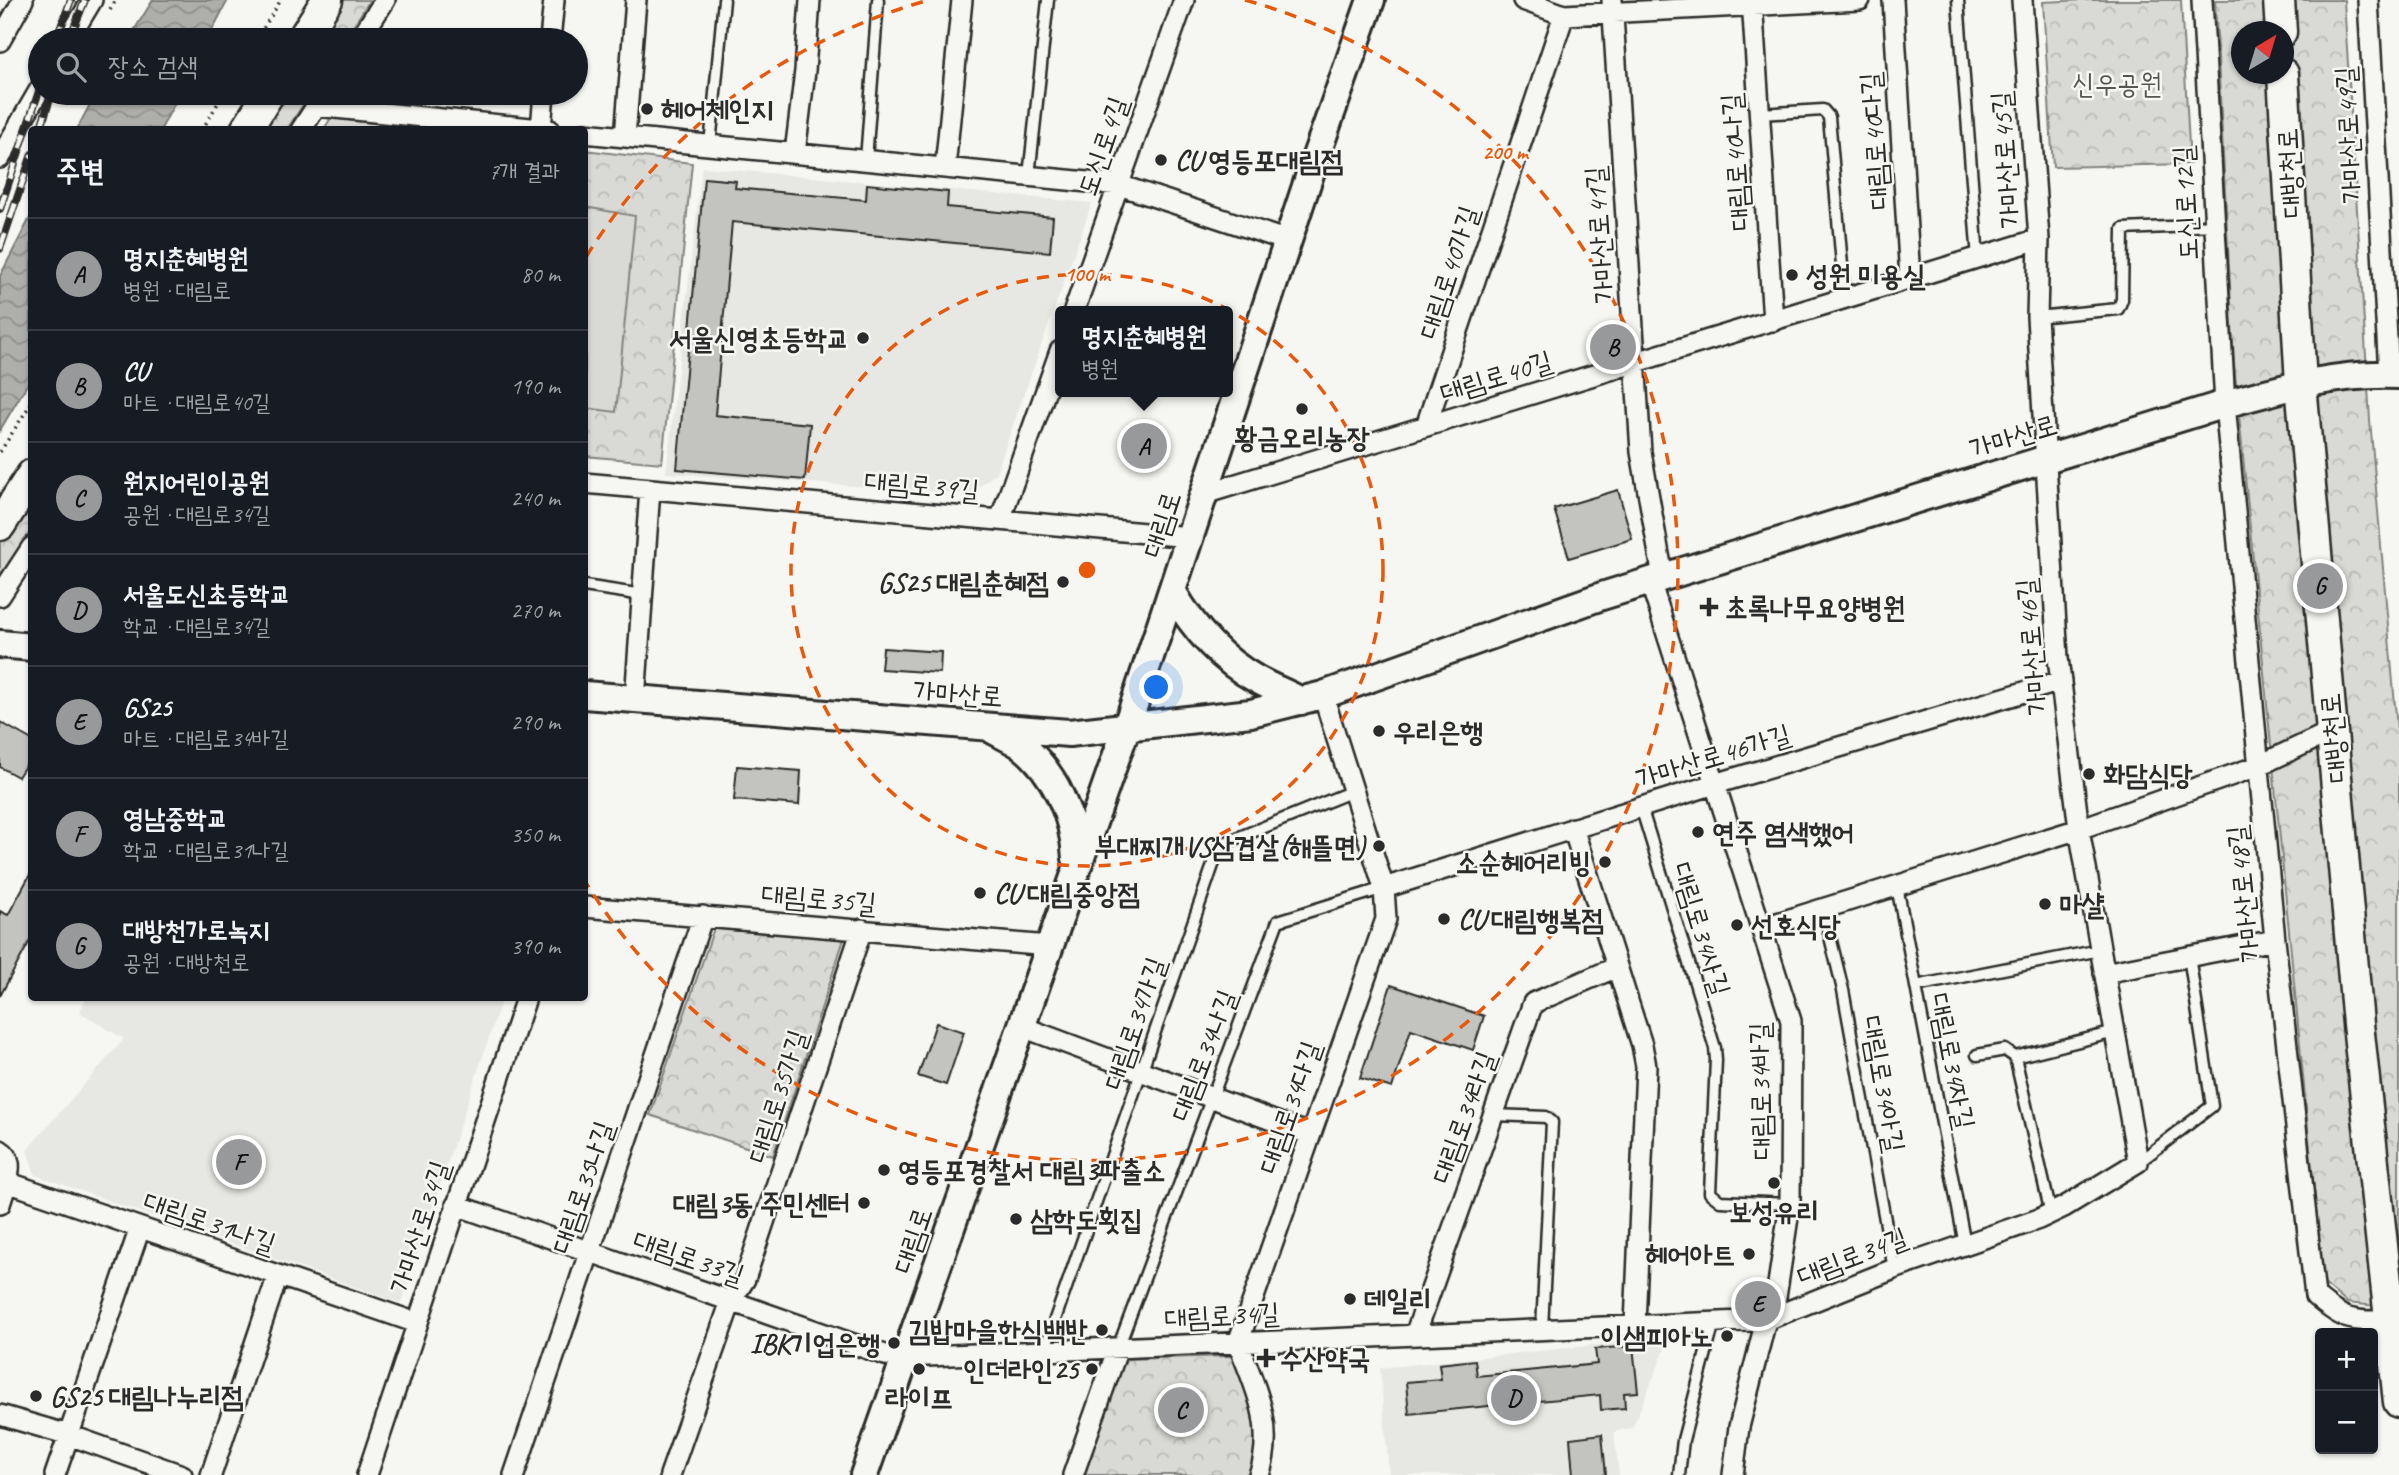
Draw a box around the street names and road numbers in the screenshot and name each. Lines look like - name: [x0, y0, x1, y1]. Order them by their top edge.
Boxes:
- street label: 가마산로49길: [2327, 65, 2370, 205]
- street label: 대림로40다길: [1852, 71, 1897, 211]
- street label: 가마산로45길: [1983, 90, 2028, 230]
- street label: 도신로4길: [1069, 92, 1136, 200]
- street label: 대림로40나길: [1713, 92, 1758, 232]
- street label: 대방천로: [2270, 127, 2309, 219]
- street label: 도신로12길: [2165, 144, 2206, 261]
- street label: 가마산로41길: [1577, 165, 1622, 305]
- street label: 대림로40가길: [1411, 201, 1486, 343]
- street label: 대림로40길: [1436, 343, 1556, 410]
- street label: 가마산로: [1965, 407, 2061, 466]
- street label: 대림로39길: [863, 463, 981, 508]
- street label: 대림로: [1134, 487, 1189, 562]
- street label: 가마산로46길: [2008, 577, 2055, 717]
- street label: 가마산로: [912, 673, 1004, 714]
- street label: 대방천로: [2312, 692, 2355, 784]
- street label: 가마산로46가길: [1631, 716, 1795, 797]
- street label: 가마산로48길: [2219, 824, 2268, 964]
- street label: 대림로34사길: [1665, 858, 1738, 1000]
- street label: 대림로35길: [760, 876, 878, 921]
- street label: 대림로34가길: [1095, 952, 1173, 1094]
- street label: 대림로34나길: [1162, 985, 1245, 1126]
- street label: 대림로34자길: [1922, 990, 1983, 1132]
- street label: 대림로34아길: [1854, 1013, 1913, 1155]
- street label: 대림로34바길: [1742, 1022, 1779, 1160]
- street label: 대림로35가길: [740, 1025, 815, 1167]
- street label: 대림로34다길: [1250, 1036, 1328, 1178]
- street label: 대림로34라길: [1423, 1046, 1503, 1188]
- street label: 대림로35나길: [543, 1116, 621, 1258]
- street label: 가마산로34길: [382, 1156, 457, 1298]
- street label: 대림로31나길: [139, 1183, 281, 1261]
- street label: 대림로: [885, 1203, 940, 1278]
- street label: 대림로34길: [1792, 1219, 1912, 1293]
- street label: 대림로33길: [629, 1222, 749, 1293]
- street label: 대림로34길: [1164, 1295, 1281, 1336]

